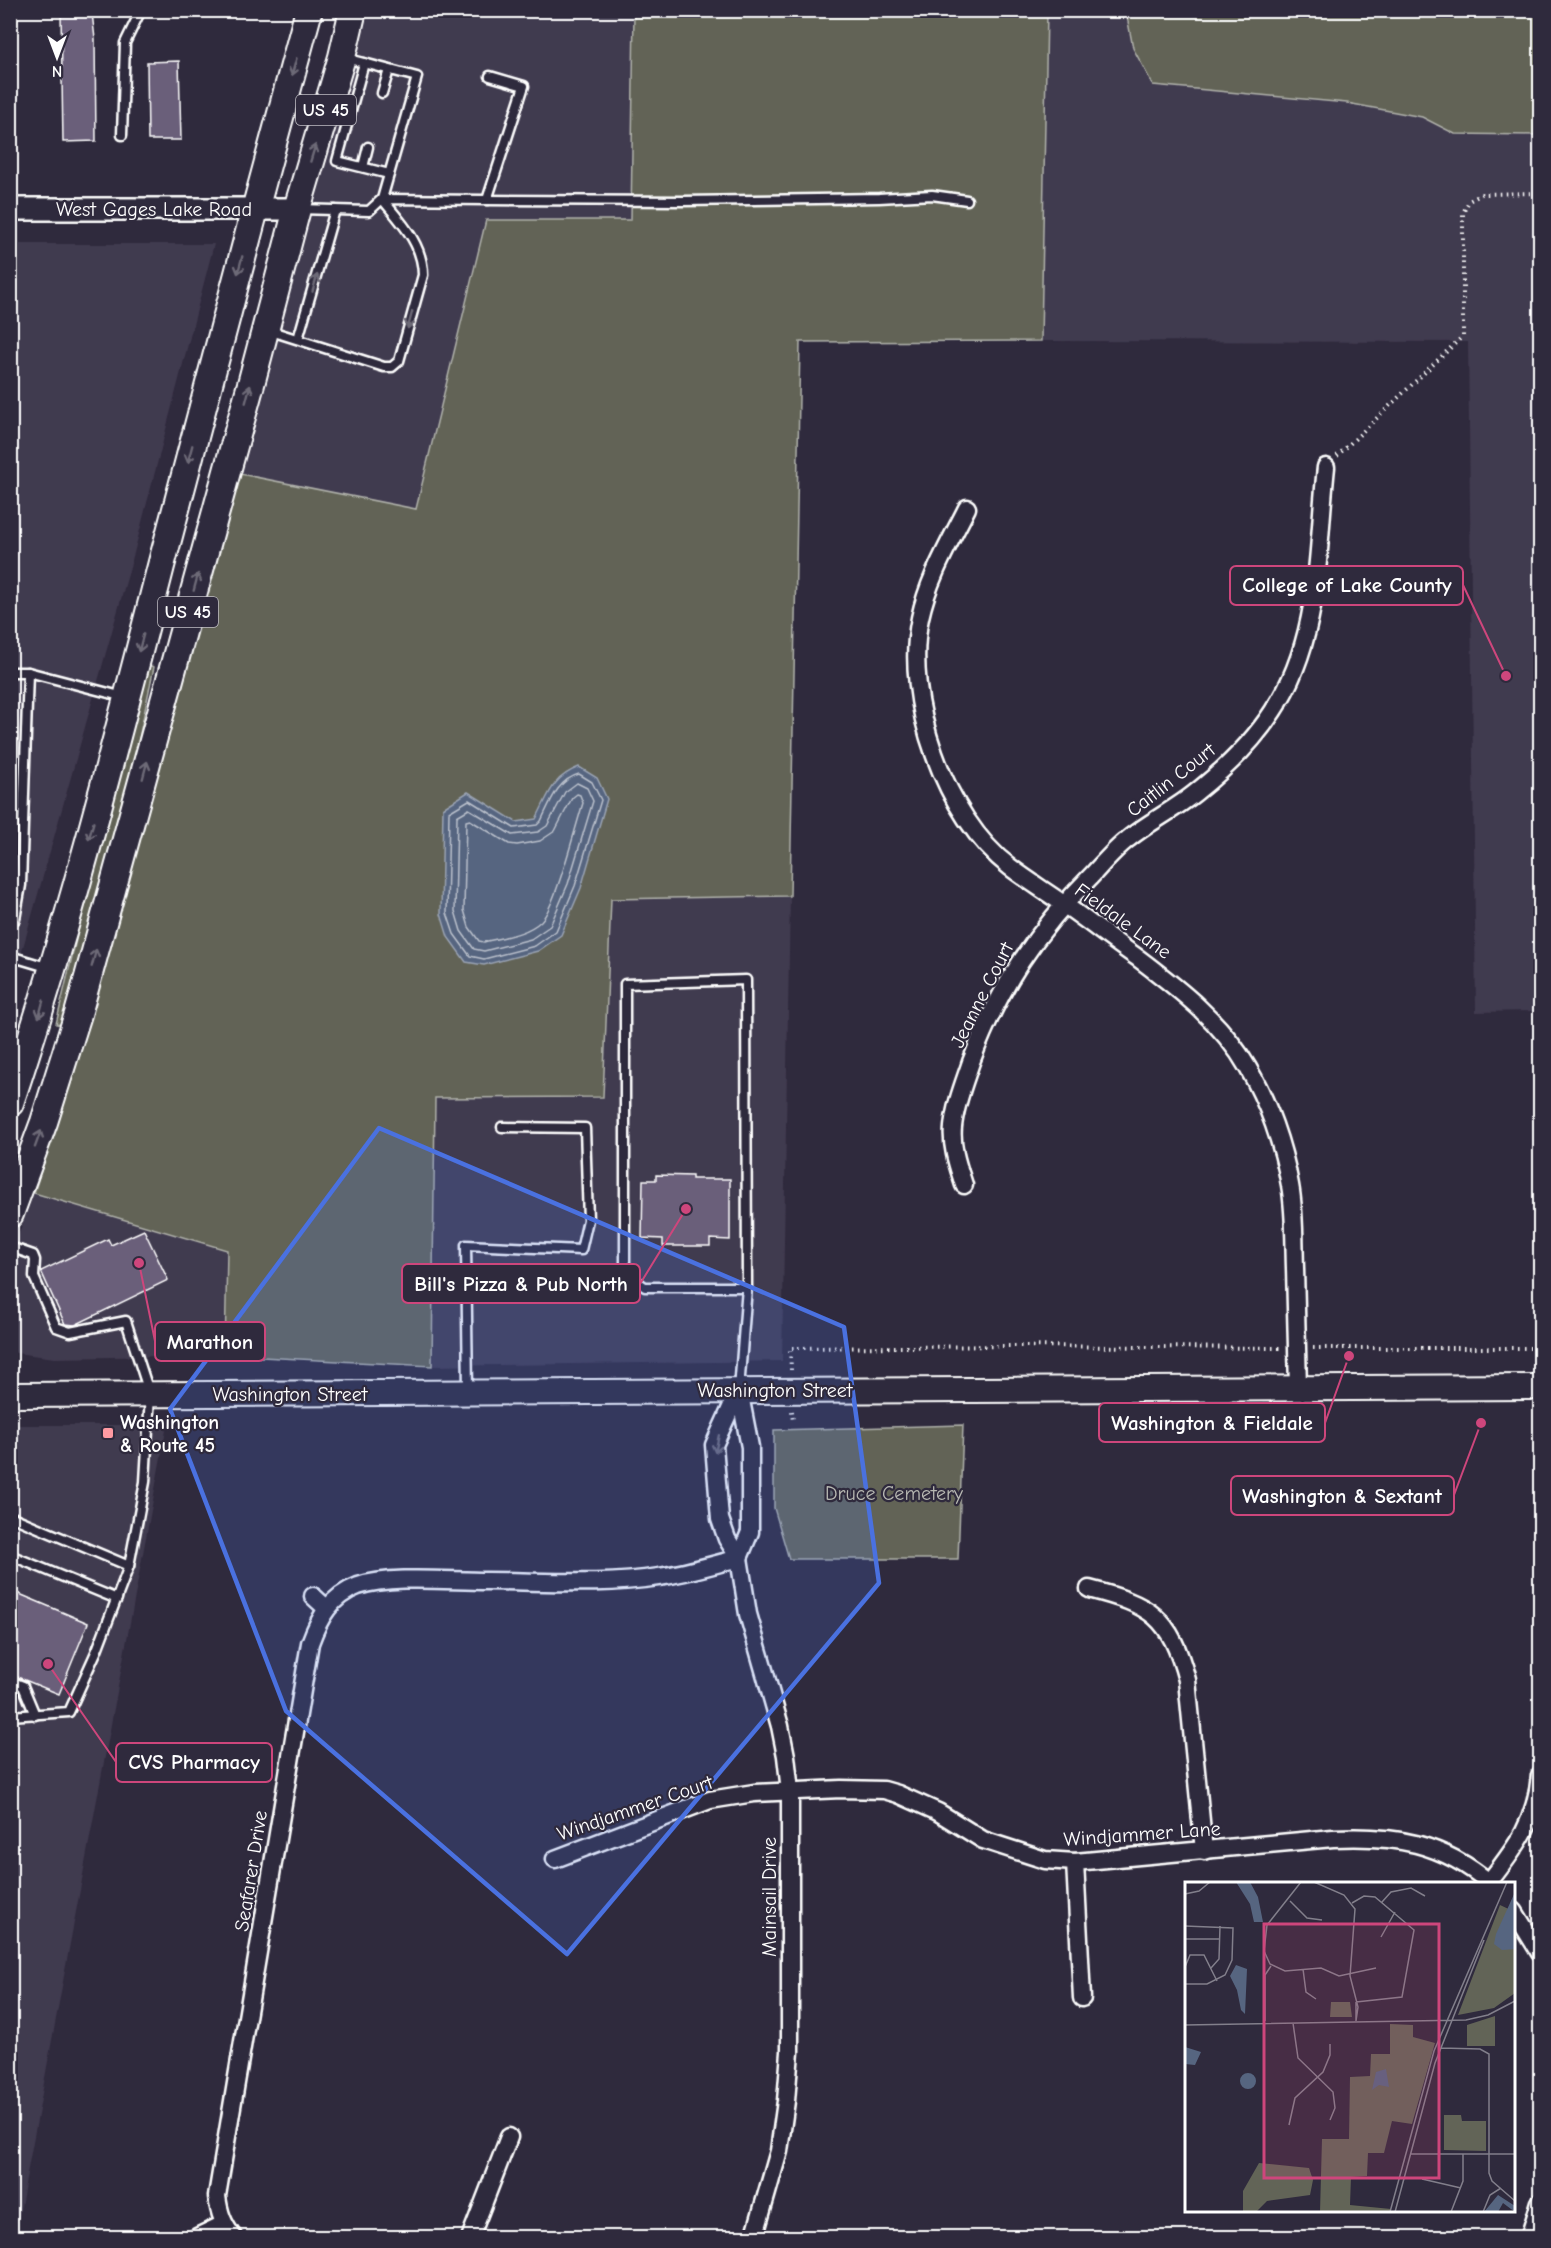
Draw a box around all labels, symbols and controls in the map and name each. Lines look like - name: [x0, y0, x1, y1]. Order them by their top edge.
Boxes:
- north arrow: [27, 27, 87, 87]
- one-way arrow: [288, 57, 299, 76]
- text: N: [52, 62, 62, 80]
- road number: US 45: [296, 95, 356, 125]
- one-way arrow: [308, 144, 319, 163]
- street label: West Gages Lake Road: [56, 198, 252, 221]
- one-way arrow: [233, 255, 245, 274]
- one-way arrow: [310, 274, 321, 293]
- one-way arrow: [404, 310, 415, 329]
- one-way arrow: [243, 385, 254, 404]
- one-way arrow: [184, 444, 196, 463]
- callout: College of Lake County: [1230, 566, 1463, 605]
- one-way arrow: [191, 573, 203, 592]
- text: College of Lake County: [1242, 573, 1452, 597]
- road number: US 45: [158, 597, 218, 627]
- one-way arrow: [135, 633, 147, 652]
- street label: Caitlin Court: [1122, 737, 1221, 822]
- one-way arrow: [139, 761, 151, 780]
- one-way arrow: [84, 821, 96, 840]
- street label: Fieldale Lane: [1070, 878, 1176, 964]
- street label: Jeanne Court: [946, 937, 1019, 1051]
- one-way arrow: [88, 949, 100, 968]
- one-way arrow: [34, 1000, 46, 1019]
- one-way arrow: [33, 1130, 44, 1149]
- callout: Bill's Pizza & Pub North: [402, 1264, 640, 1303]
- text: Bill's Pizza & Pub North: [414, 1272, 628, 1296]
- callout: Marathon: [155, 1322, 265, 1361]
- text: Marathon: [167, 1330, 253, 1354]
- street label: Washington Street: [697, 1379, 854, 1402]
- street label: Washington Street: [212, 1383, 369, 1406]
- callout: Washington & Fieldale: [1099, 1403, 1325, 1442]
- place label: Washington & Route 45: [120, 1411, 219, 1457]
- text: Washington & Fieldale: [1111, 1411, 1313, 1435]
- marker: Washington & Route 45: [101, 1426, 115, 1440]
- one-way arrow: [711, 1434, 722, 1453]
- callout: Washington & Sextant: [1231, 1476, 1454, 1515]
- park label: Druce Cemetery: [825, 1482, 963, 1505]
- text: Washington & Sextant: [1242, 1484, 1443, 1508]
- callout: CVS Pharmacy: [116, 1743, 272, 1782]
- text: CVS Pharmacy: [128, 1750, 260, 1774]
- street label: Windjammer Court: [554, 1770, 717, 1845]
- street label: Seafarer Drive: [230, 1809, 272, 1933]
- street label: Windjammer Lane: [1063, 1817, 1221, 1851]
- street label: Mainsail Drive: [758, 1837, 781, 1957]
- inset map: [1185, 1882, 1515, 2212]

